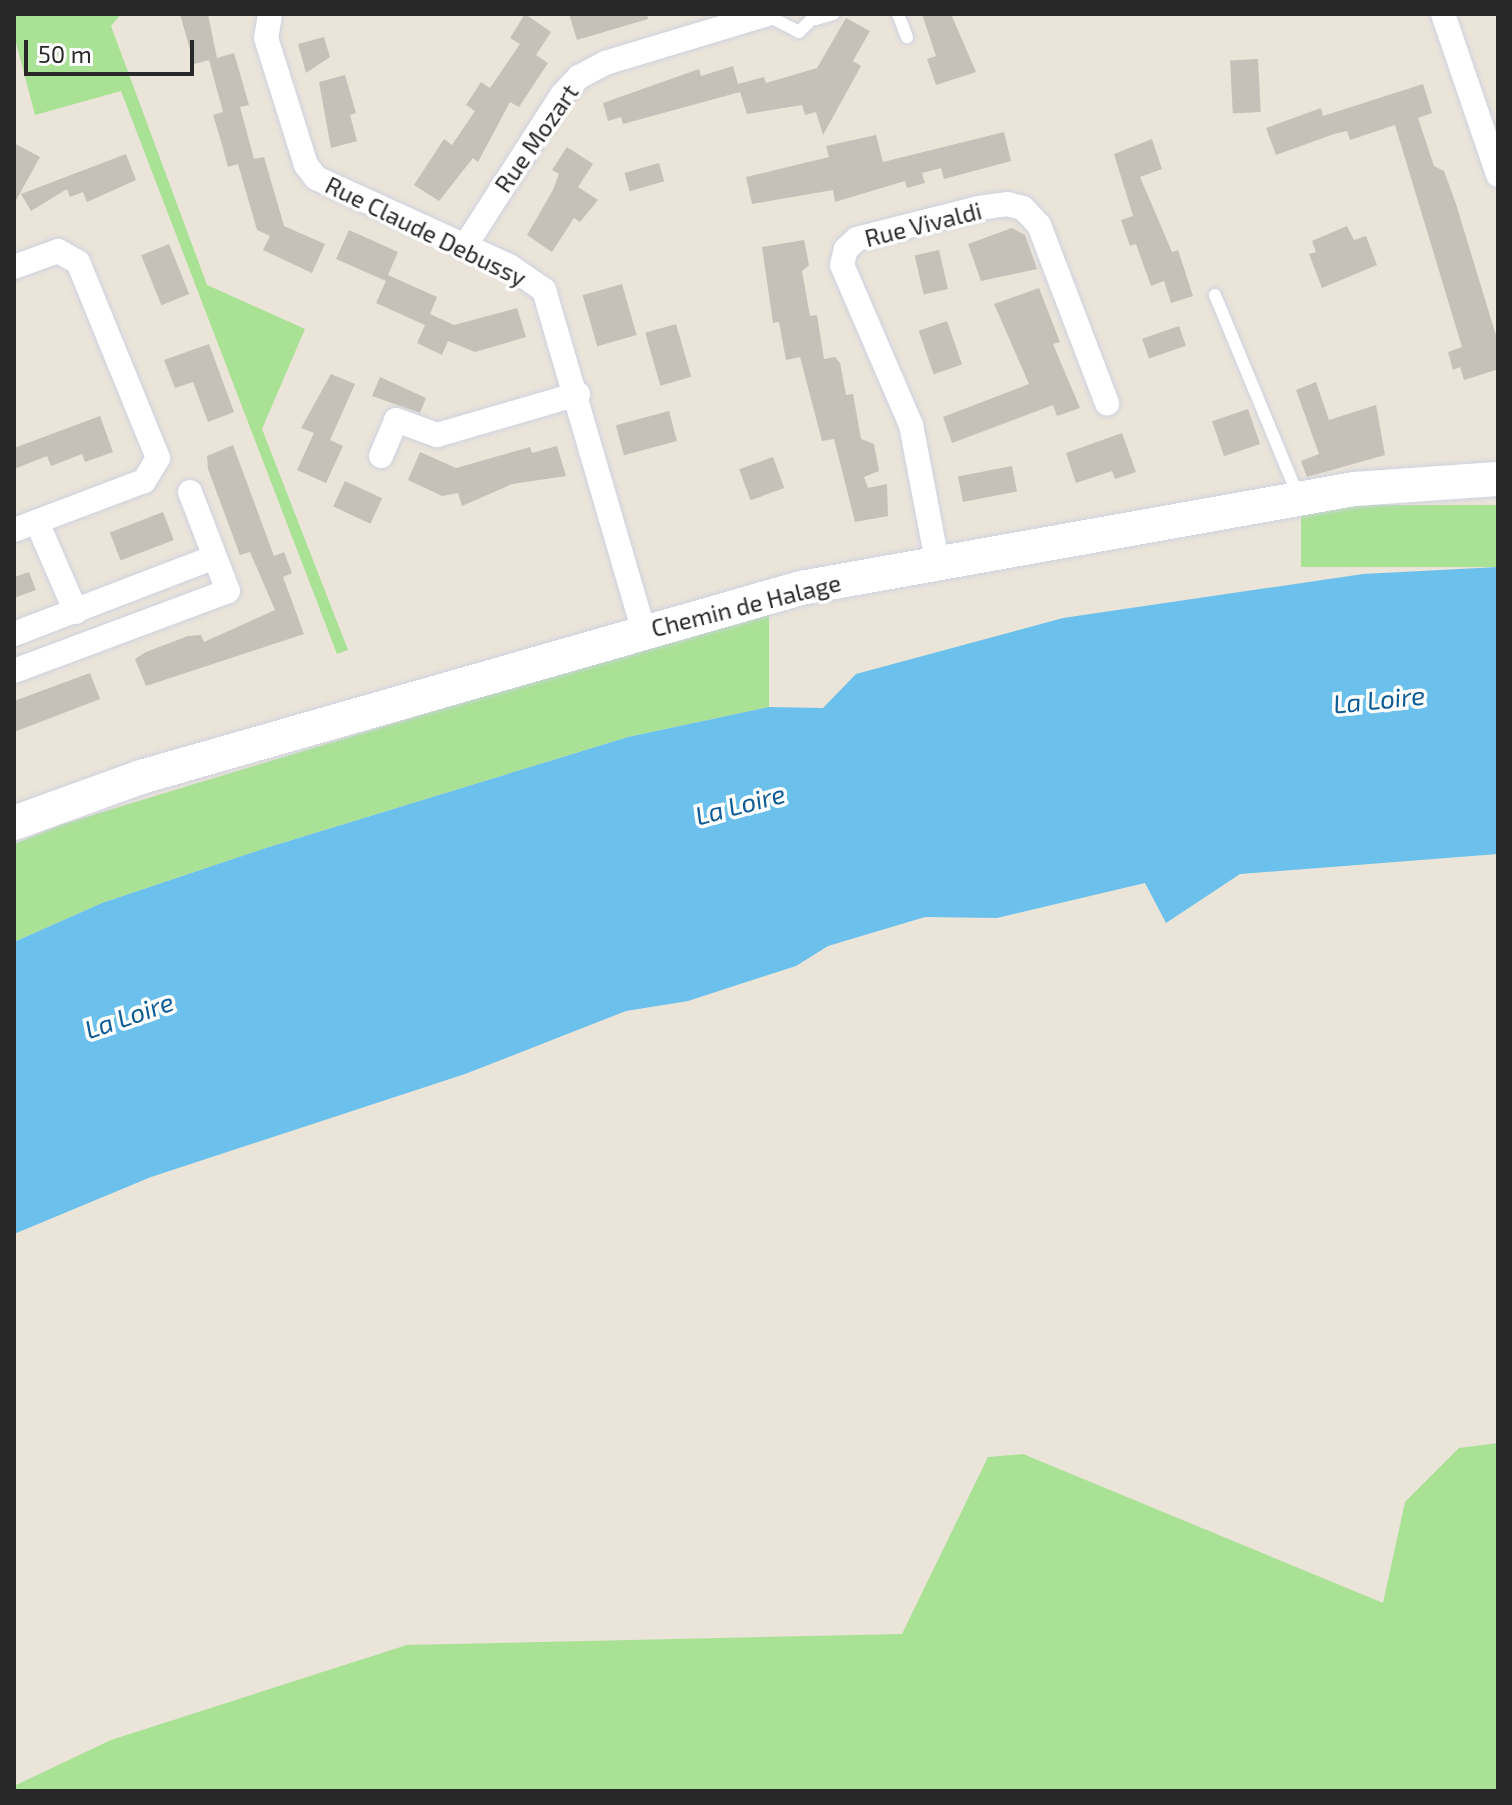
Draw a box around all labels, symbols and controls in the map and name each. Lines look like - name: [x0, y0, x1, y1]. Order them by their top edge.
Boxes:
- scale bar: [28, 24, 198, 74]
- text: 50 m: [38, 39, 92, 68]
- street label: Rue Mozart: [488, 78, 584, 198]
- street label: Rue Claude Debussy: [321, 170, 531, 292]
- street label: Rue Vivaldi: [861, 196, 985, 252]
- street label: Chemin de Halage: [648, 568, 844, 642]
- water label: La Loire: [1332, 679, 1426, 719]
- water label: La Loire: [691, 777, 789, 831]
- water label: La Loire: [80, 985, 178, 1045]

